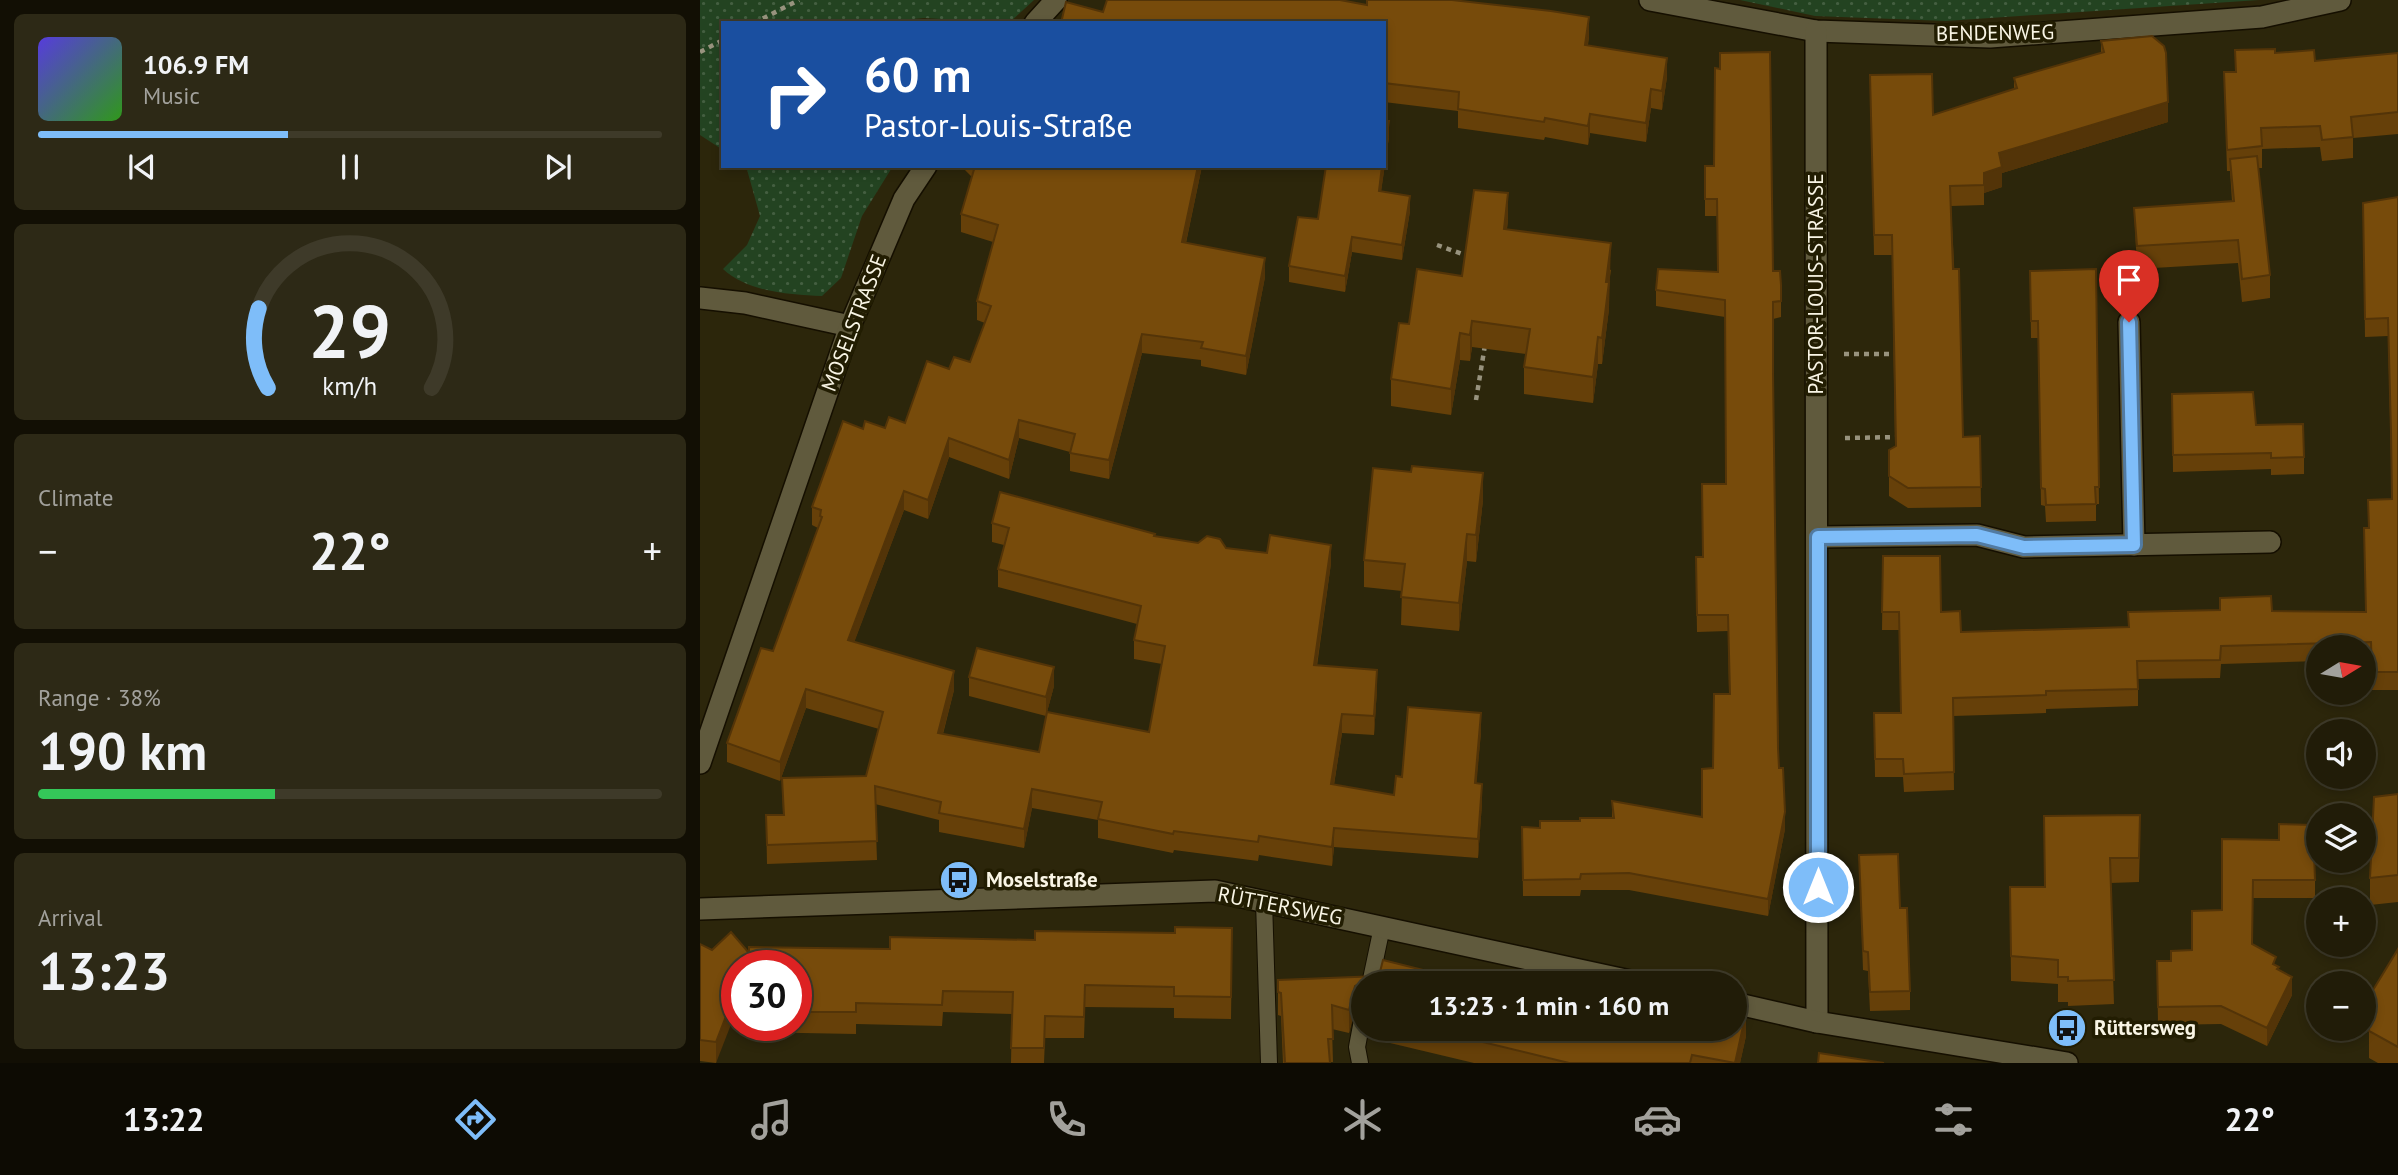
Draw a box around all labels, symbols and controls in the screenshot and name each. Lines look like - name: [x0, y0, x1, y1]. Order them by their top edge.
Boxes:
- street label: BENDENWEG: [1936, 18, 2054, 47]
- text: 60 m: [864, 42, 971, 106]
- text: 106.9 FM: [143, 48, 249, 81]
- icon: right: [749, 49, 840, 140]
- text: Music: [143, 81, 200, 110]
- text: Pastor-Louis-Straße: [864, 104, 1133, 146]
- icon: previous: [123, 148, 161, 186]
- icon: pause: [331, 148, 369, 186]
- icon: next: [539, 148, 577, 186]
- street label: PASTOR-LOUIS-STRASSE: [1802, 173, 1829, 395]
- street label: MOSELSTRASSE: [815, 250, 892, 395]
- pin: [2099, 250, 2159, 322]
- icon: arrive: [2110, 261, 2148, 299]
- text: 29: [309, 284, 391, 378]
- text: km/h: [323, 369, 377, 401]
- text: Climate: [38, 483, 113, 512]
- text: 22°: [309, 517, 391, 584]
- text: −: [38, 526, 57, 575]
- text: +: [643, 526, 662, 575]
- north arrow: [2306, 635, 2376, 705]
- map controls: [2306, 635, 2376, 1041]
- text: Range · 38%: [38, 683, 161, 712]
- text: 190 km: [38, 717, 207, 784]
- button: sound: [2306, 719, 2376, 789]
- button: layers: [2306, 803, 2376, 873]
- position arrow: [1781, 850, 1855, 924]
- bus stop icon: Moselstraße: [938, 859, 980, 901]
- place label: Moselstraße: [986, 866, 1098, 893]
- street label: RÜTTERSWEG: [1216, 880, 1345, 931]
- button: +: [2306, 887, 2376, 957]
- text: Arrival: [38, 903, 102, 932]
- text: 13:23: [38, 937, 170, 1004]
- speed limit sign: 30: [721, 950, 812, 1041]
- button: −: [2306, 971, 2376, 1041]
- text: 13:23 · 1 min · 160 m: [1429, 989, 1669, 1022]
- bus stop icon: Rüttersweg: [2046, 1007, 2088, 1049]
- place label: Rüttersweg: [2094, 1014, 2196, 1041]
- icon: directions: [451, 1095, 500, 1144]
- icon: music: [747, 1095, 796, 1144]
- icon: phone: [1042, 1095, 1091, 1144]
- icon: climate: [1338, 1095, 1387, 1144]
- icon: car: [1633, 1095, 1682, 1144]
- icon: filters: [1929, 1095, 1978, 1144]
- text: 13:22: [123, 1098, 204, 1140]
- text: 22°: [2224, 1098, 2275, 1140]

